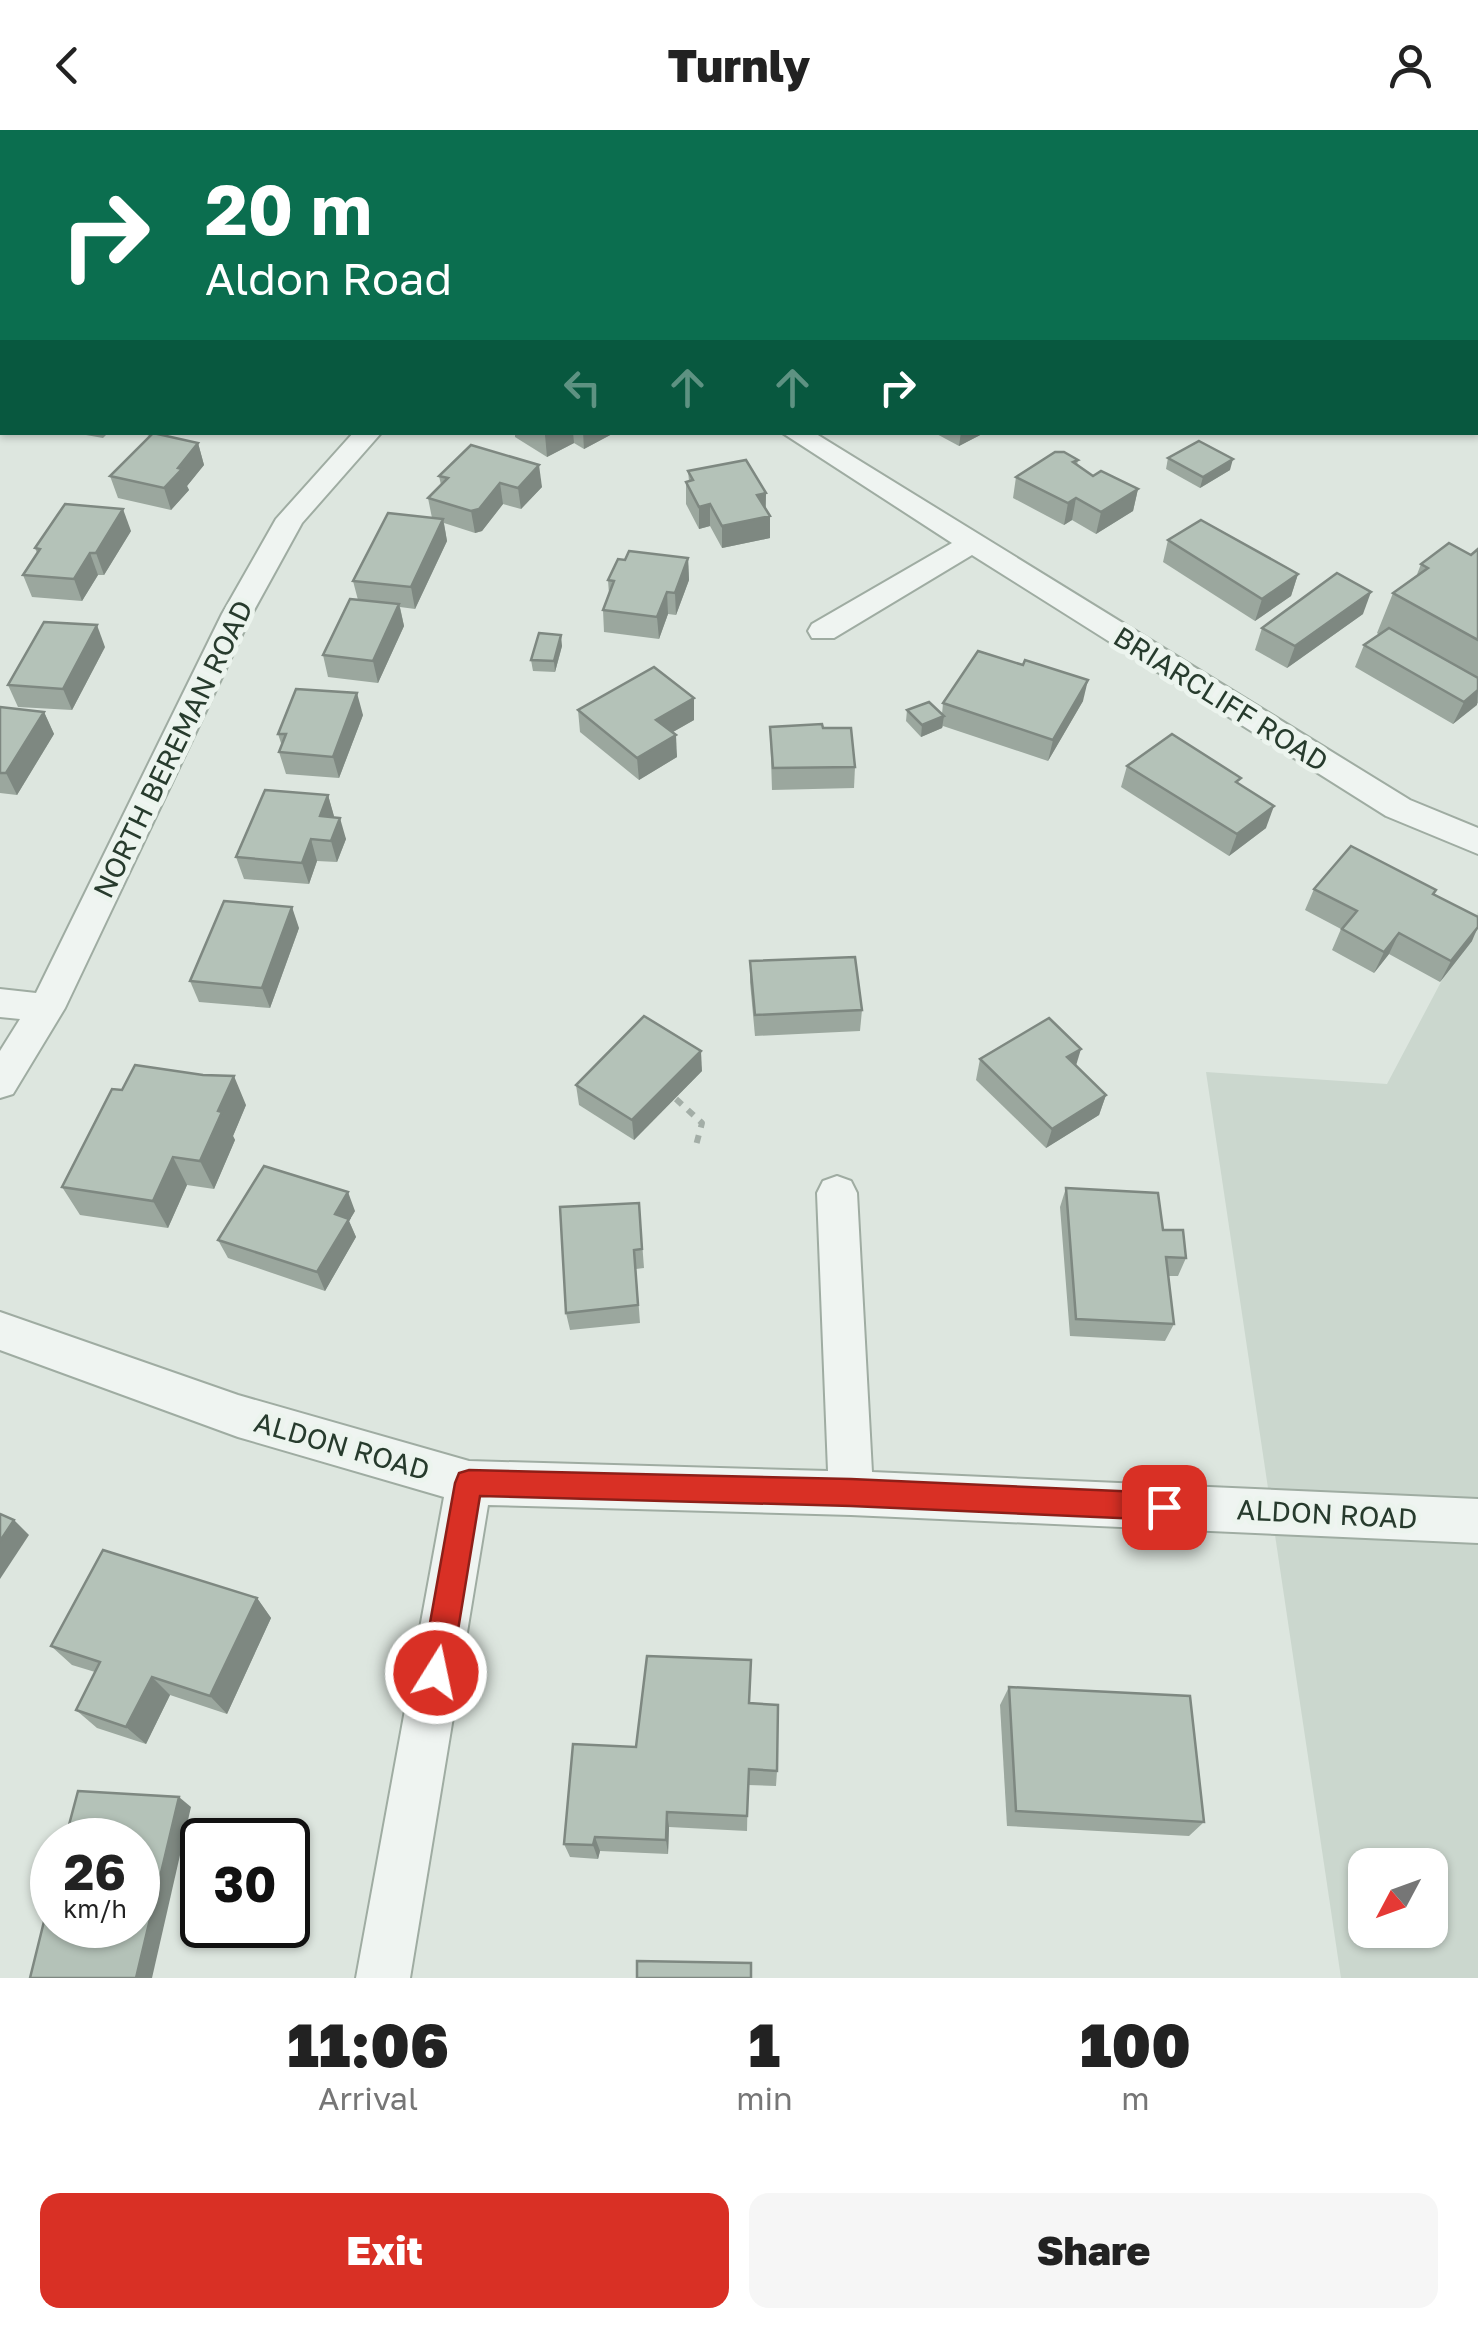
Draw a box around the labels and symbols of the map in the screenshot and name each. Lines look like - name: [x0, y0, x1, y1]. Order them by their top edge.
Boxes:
- street label: NORTH BEREMAN ROAD: [86, 595, 259, 903]
- street label: BRIARCLIFF ROAD: [1108, 619, 1334, 778]
- street label: ALDON ROAD: [251, 1405, 434, 1486]
- pin: [1122, 1465, 1207, 1550]
- street label: ALDON ROAD: [1236, 1492, 1418, 1535]
- position arrow: [384, 1621, 488, 1725]
- speed limit sign: 30: [180, 1818, 310, 1948]
- north arrow: [1348, 1848, 1448, 1948]

